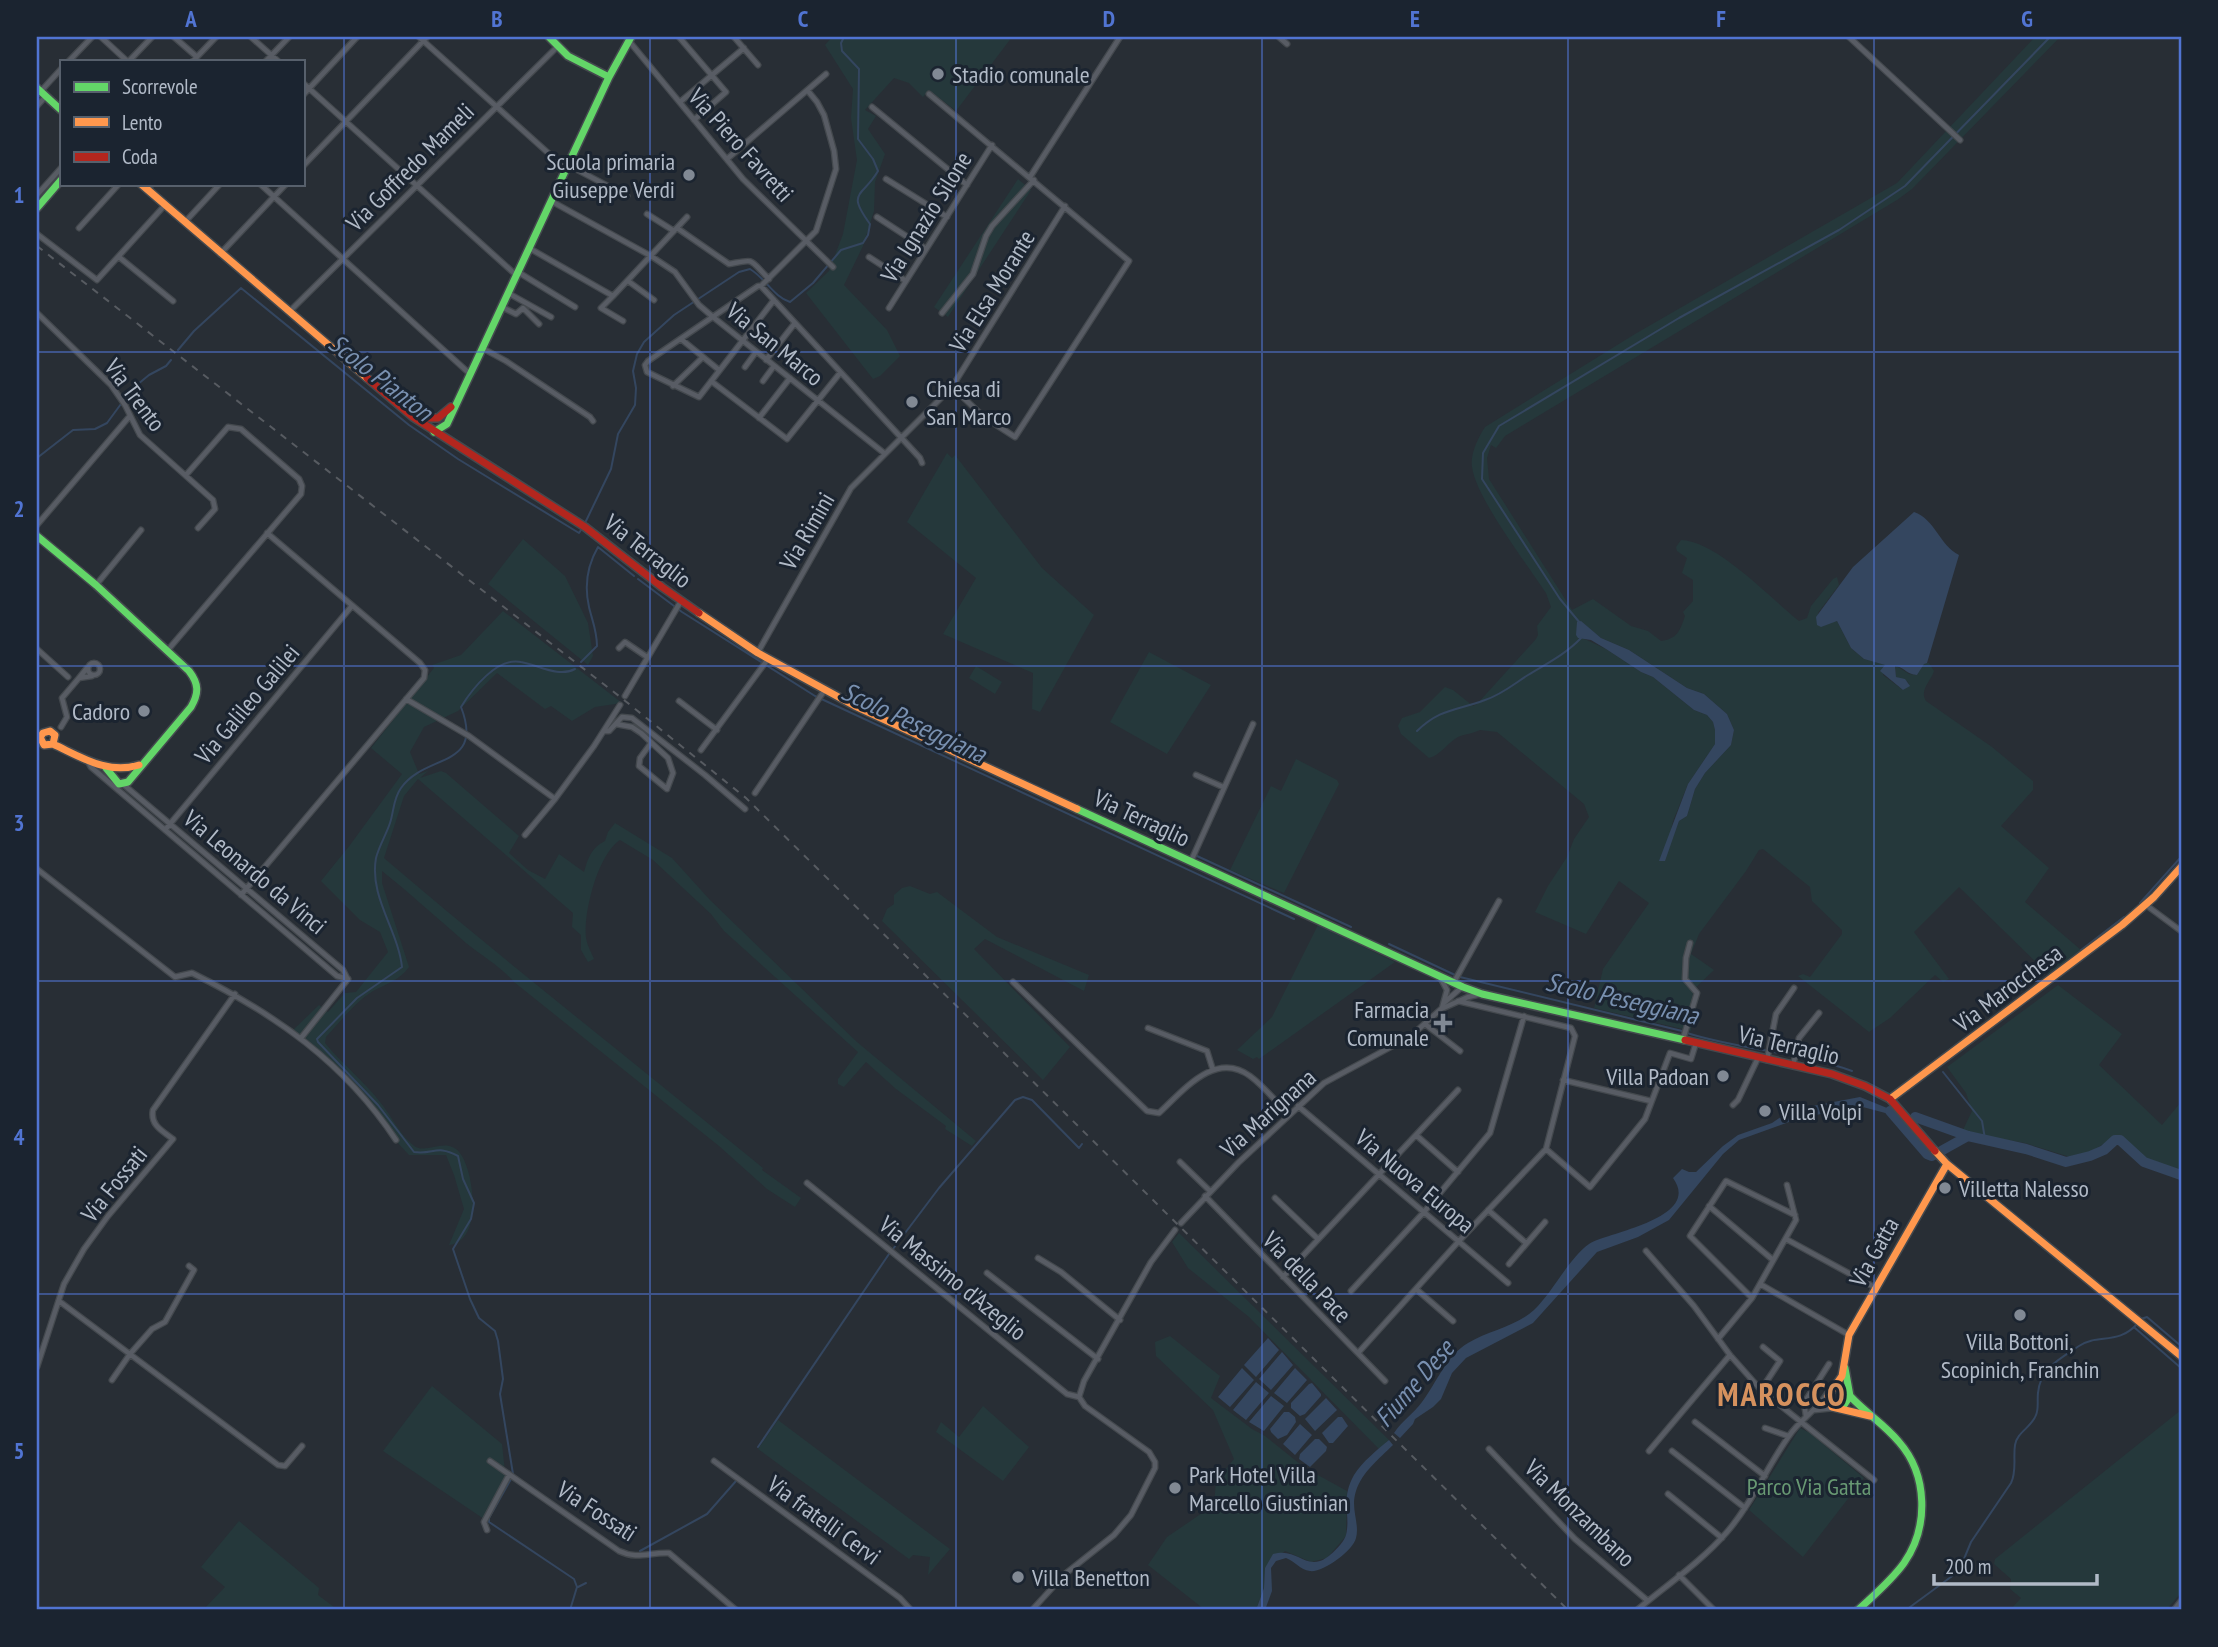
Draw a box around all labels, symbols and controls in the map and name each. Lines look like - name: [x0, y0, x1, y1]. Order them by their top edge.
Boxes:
- text: A: [184, 4, 197, 33]
- text: B: [491, 4, 503, 33]
- text: C: [798, 4, 809, 33]
- text: D: [1103, 4, 1115, 33]
- text: E: [1410, 4, 1420, 33]
- text: F: [1716, 4, 1726, 33]
- text: G: [2021, 4, 2033, 33]
- place label: Stadio comunale: [952, 59, 1090, 90]
- legend: [60, 60, 304, 186]
- marker: Stadio comunale: [930, 66, 946, 82]
- text: Scorrevole: [122, 73, 198, 100]
- street label: Via Piero Favretti: [681, 81, 800, 208]
- street label: Via Goffredo Mameli: [339, 96, 481, 238]
- text: Lento: [122, 109, 162, 136]
- text: Coda: [122, 143, 158, 170]
- place label: Scuola primaria Giuseppe Verdi: [546, 146, 675, 205]
- street label: Via Ignazio Silone: [873, 146, 978, 289]
- marker: Scuola primaria Giuseppe Verdi: [681, 167, 697, 183]
- text: 1: [14, 180, 25, 209]
- street label: Via Elsa Morante: [942, 224, 1042, 359]
- street label: Via San Marco: [719, 295, 830, 393]
- water label: Scolo Pianton: [322, 326, 441, 429]
- street label: Via Trento: [97, 352, 172, 437]
- place label: Chiesa di San Marco: [926, 373, 1011, 432]
- marker: Chiesa di San Marco: [904, 394, 920, 410]
- street label: Via Rimini: [772, 487, 842, 576]
- text: 2: [14, 494, 25, 523]
- street label: Via Terraglio: [597, 507, 698, 595]
- street label: Via Galileo Galilei: [187, 638, 306, 771]
- water label: Scolo Peseggiana: [837, 674, 993, 770]
- place label: Cadoro: [72, 696, 130, 727]
- marker: Cadoro: [136, 703, 152, 719]
- street label: Via Terraglio: [1088, 782, 1195, 854]
- street label: Via Leonardo da Vinci: [176, 802, 333, 941]
- text: 3: [14, 808, 25, 837]
- street label: Via Marocchesa: [1947, 937, 2068, 1039]
- water label: Scolo Peseggiana: [1543, 964, 1703, 1032]
- place label: Farmacia Comunale: [1347, 994, 1429, 1053]
- marker: Farmacia Comunale: [1435, 1015, 1451, 1031]
- street label: Via Terraglio: [1734, 1018, 1843, 1072]
- place label: Villa Padoan: [1605, 1061, 1709, 1092]
- street label: Via Marignana: [1213, 1062, 1322, 1165]
- marker: Villa Padoan: [1715, 1068, 1731, 1084]
- place label: Villa Volpi: [1778, 1096, 1862, 1127]
- marker: Villa Volpi: [1757, 1103, 1773, 1119]
- text: 4: [14, 1122, 25, 1151]
- street label: Via Nuova Europa: [1348, 1122, 1481, 1240]
- street label: Via Fossati: [73, 1140, 154, 1229]
- place label: Villetta Nalesso: [1958, 1173, 2089, 1204]
- marker: Villetta Nalesso: [1937, 1180, 1953, 1196]
- street label: Via Massimo d'Azeglio: [872, 1208, 1033, 1347]
- street label: Via Gatta: [1842, 1212, 1906, 1293]
- street label: Via della Pace: [1255, 1224, 1358, 1329]
- marker: Villa Bottoni, Scopinich, Franchin: [2012, 1307, 2028, 1323]
- place label: Villa Bottoni, Scopinich, Franchin: [1941, 1326, 2099, 1385]
- water label: Fiume Dese: [1367, 1331, 1462, 1433]
- district label: MAROCCO: [1717, 1373, 1847, 1415]
- text: 5: [14, 1436, 25, 1465]
- street label: Via Monzambano: [1517, 1452, 1642, 1573]
- place label: Park Hotel Villa Marcello Giustinian: [1189, 1459, 1348, 1518]
- street label: Via fratelli Cervi: [760, 1468, 887, 1571]
- park label: Parco Via Gatta: [1747, 1471, 1871, 1502]
- street label: Via Fossati: [550, 1473, 643, 1548]
- marker: Park Hotel Villa Marcello Giustinian: [1167, 1480, 1183, 1496]
- scale bar: [1934, 1542, 2097, 1586]
- text: 200 m: [1945, 1553, 1991, 1580]
- place label: Villa Benetton: [1031, 1562, 1150, 1593]
- marker: Villa Benetton: [1010, 1569, 1026, 1585]

